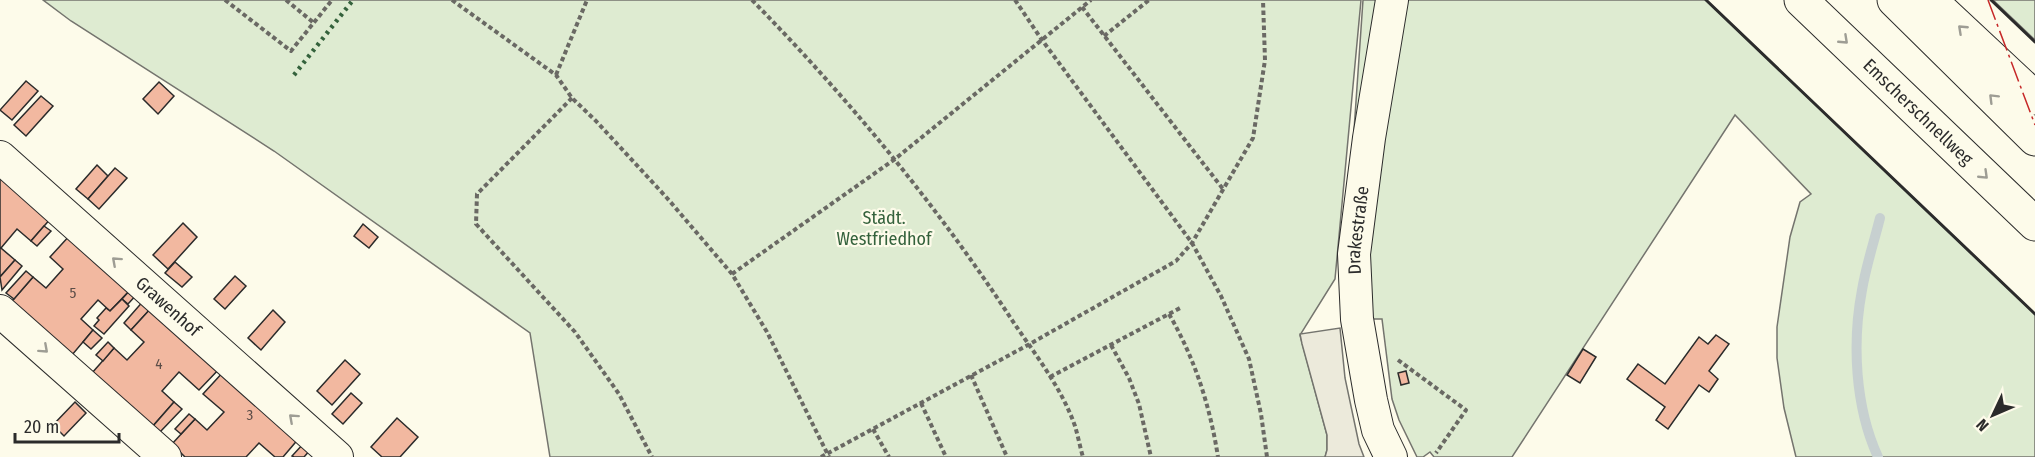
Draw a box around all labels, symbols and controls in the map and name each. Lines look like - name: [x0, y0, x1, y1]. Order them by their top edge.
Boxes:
- one-way arrow: [1958, 26, 1969, 37]
- one-way arrow: [1837, 33, 1847, 44]
- street label: Emscherschnellweg: [1858, 54, 1978, 170]
- one-way arrow: [1990, 94, 2001, 105]
- one-way arrow: [1977, 168, 1988, 179]
- street label: Drakestraße: [1343, 185, 1374, 275]
- park label: Städt. Westfriedhof: [836, 207, 933, 250]
- one-way arrow: [112, 257, 123, 268]
- street label: Grawenhof: [131, 272, 206, 342]
- house number: 5: [70, 284, 77, 302]
- one-way arrow: [37, 342, 48, 353]
- house number: 4: [155, 355, 163, 373]
- north arrow: [1963, 385, 2023, 445]
- scale bar: [15, 406, 118, 444]
- house number: 3: [247, 406, 254, 424]
- one-way arrow: [289, 414, 300, 425]
- text: N: [1972, 415, 1993, 435]
- text: 20 m: [24, 416, 59, 438]

